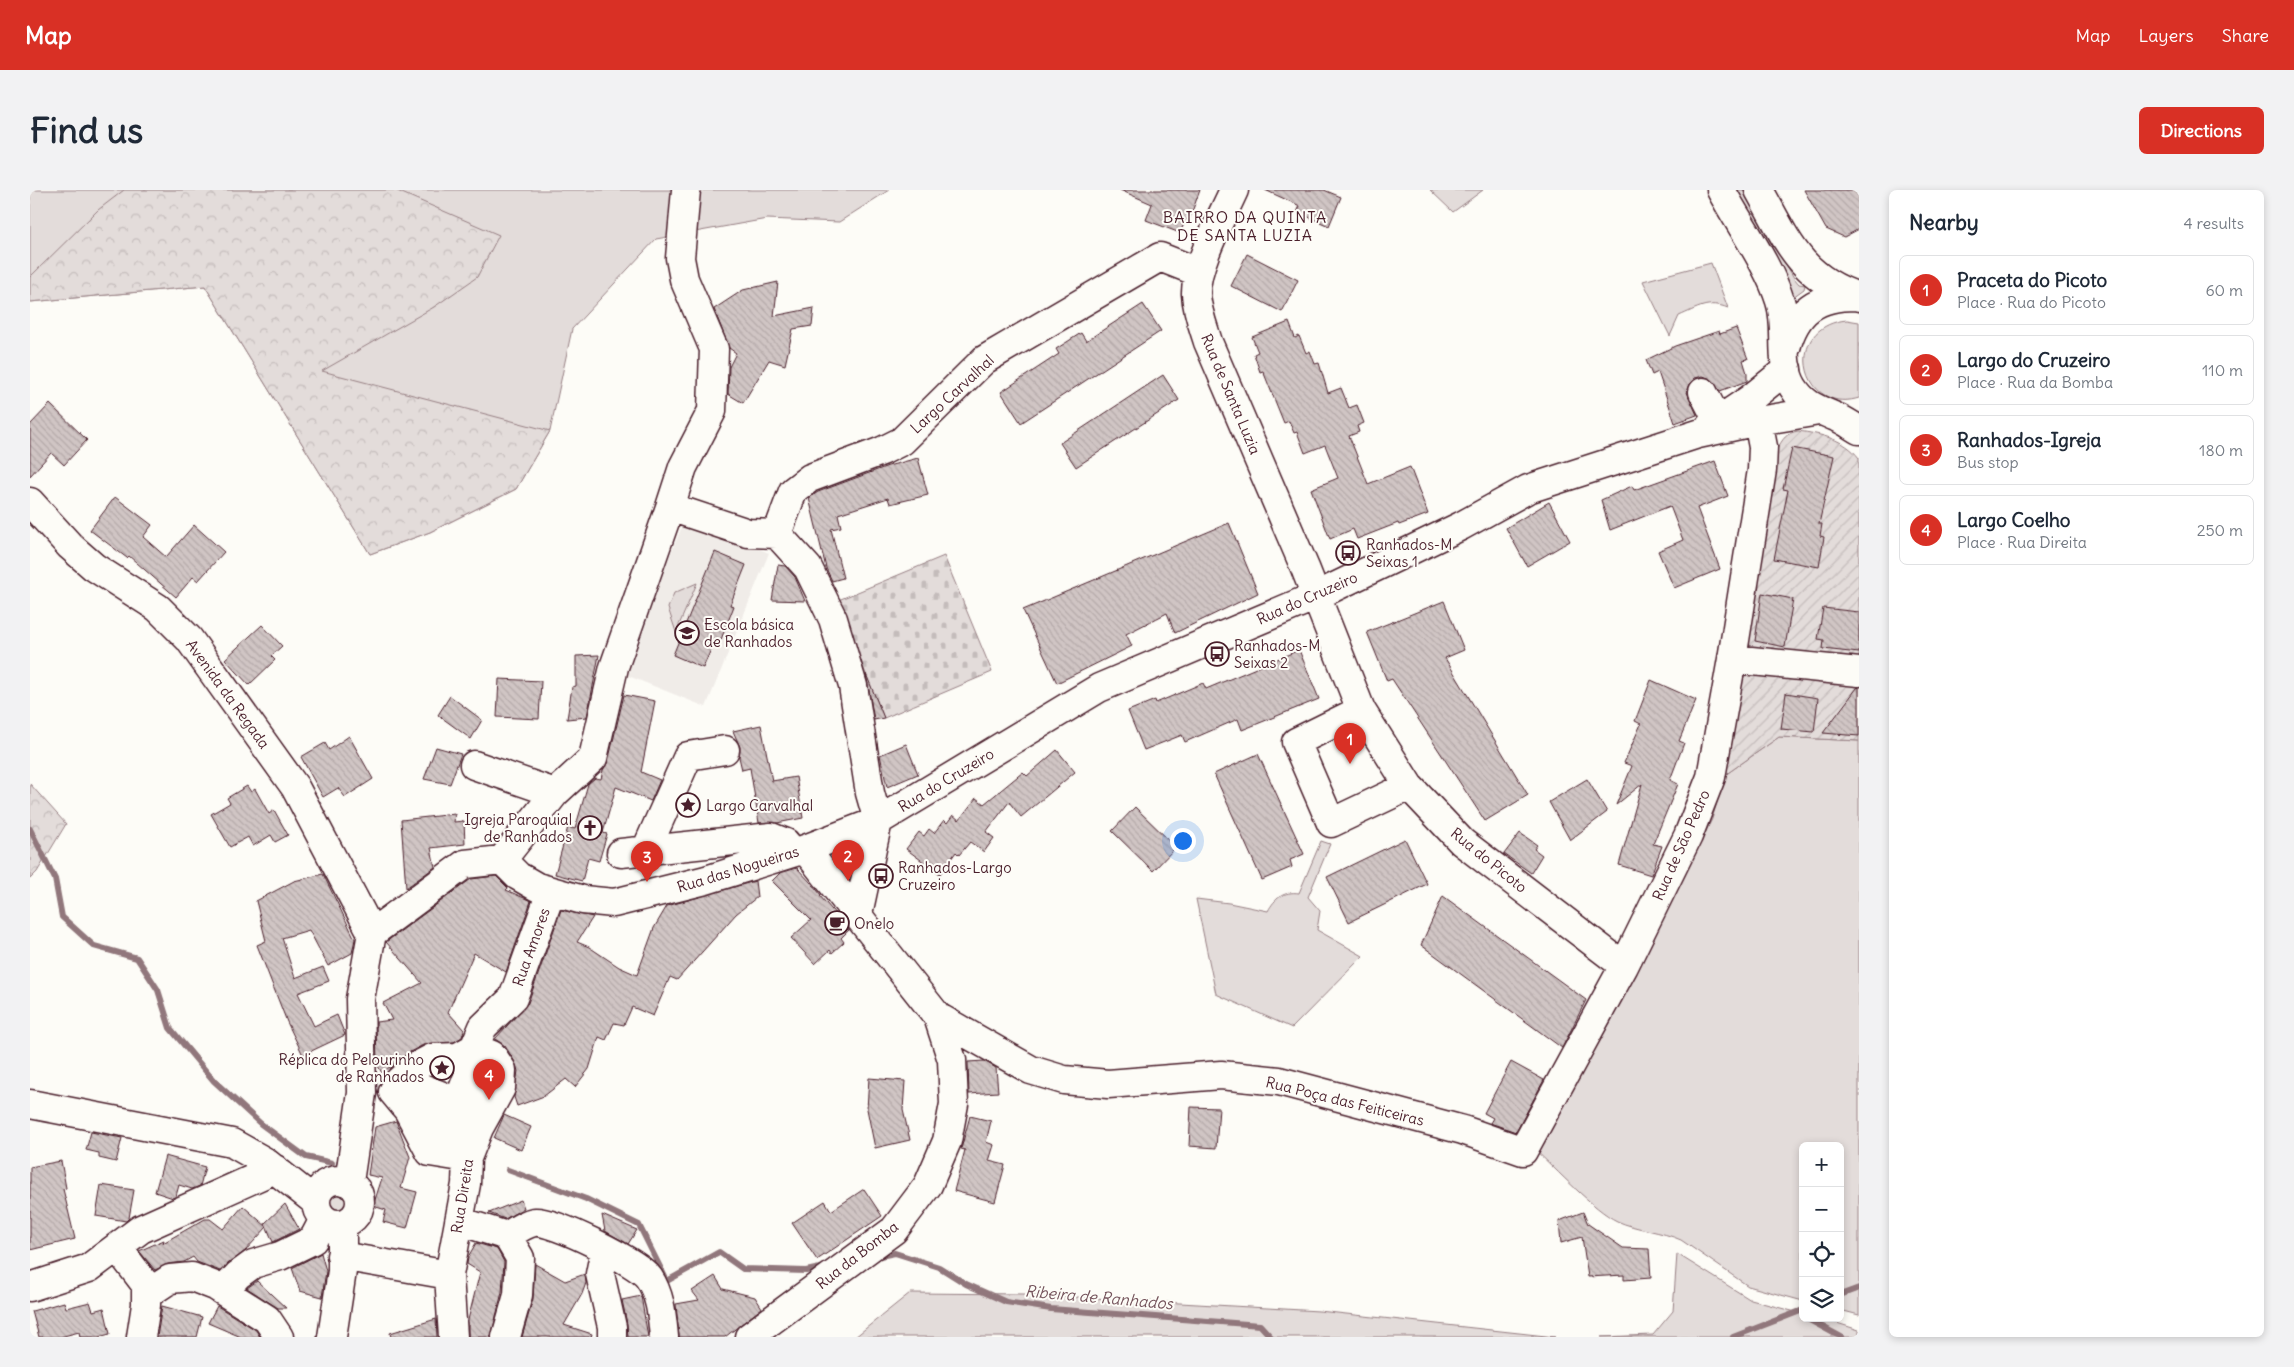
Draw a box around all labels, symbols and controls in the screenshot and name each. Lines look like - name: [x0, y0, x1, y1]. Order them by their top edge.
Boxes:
- text: Map: [25, 20, 72, 50]
- text: Map: [2075, 24, 2110, 47]
- text: Layers: [2138, 24, 2194, 47]
- text: Share: [2222, 24, 2269, 47]
- button: Directions: [2139, 107, 2264, 154]
- text: Find us: [30, 108, 143, 152]
- district label: BAIRRO DA QUINTA DE SANTA LUZIA: [1163, 207, 1327, 245]
- text: Nearby: [1909, 209, 1979, 236]
- text: 4 results: [2183, 213, 2244, 233]
- text: Praceta do Picoto: [1957, 268, 2107, 292]
- text: 1: [1923, 280, 1929, 300]
- text: 60 m: [2205, 280, 2243, 300]
- text: Place · Rua do Picoto: [1957, 292, 2106, 312]
- street label: Rua de Santa Luzia: [1197, 331, 1265, 458]
- text: Largo do Cruzeiro: [1957, 348, 2111, 372]
- street label: Largo Carvalhal: [906, 351, 998, 437]
- text: 2: [1922, 360, 1930, 380]
- text: 110 m: [2202, 360, 2243, 380]
- text: Place · Rua da Bomba: [1957, 372, 2113, 392]
- text: Ranhados-Igreja: [1957, 428, 2101, 452]
- text: 3: [1921, 440, 1931, 460]
- text: 180 m: [2199, 440, 2243, 460]
- text: Bus stop: [1957, 452, 2019, 472]
- text: Largo Coelho: [1957, 508, 2071, 532]
- text: 4: [1921, 520, 1931, 540]
- text: 250 m: [2197, 520, 2243, 540]
- text: Place · Rua Direita: [1957, 532, 2087, 552]
- place label: Ranhados-M Seixas 1: [1366, 535, 1452, 571]
- bus stop icon: Ranhados-M Seixas 1: [1335, 540, 1361, 566]
- street label: Rua do Cruzeiro: [1254, 567, 1360, 629]
- place label: Escola básica de Ranhados: [704, 615, 795, 651]
- school or university icon: Escola básica de Ranhados: [674, 620, 700, 646]
- street label: Avenida da Regada: [182, 636, 274, 753]
- place label: Ranhados-M Seixas 2: [1234, 636, 1320, 672]
- bus stop icon: Ranhados-M Seixas 2: [1204, 641, 1230, 667]
- pin: 1: [1334, 723, 1366, 764]
- street label: Rua do Cruzeiro: [895, 744, 997, 816]
- street label: Rua de São Pedro: [1648, 787, 1714, 903]
- place icon: Largo Carvalhal: [675, 792, 701, 818]
- place label: Largo Carvalhal: [706, 796, 813, 815]
- place label: Igreja Paroquial de Ranhados: [464, 810, 572, 846]
- church icon: Igreja Paroquial de Ranhados: [577, 815, 603, 841]
- street label: Rua do Picoto: [1447, 823, 1531, 897]
- your location: [1170, 828, 1196, 854]
- pin: 2: [832, 840, 864, 881]
- pin: 3: [631, 841, 663, 882]
- street label: Rua das Nogueiras: [675, 841, 801, 897]
- place label: Ranhados-Largo Cruzeiro: [898, 858, 1012, 894]
- bus stop icon: Ranhados-Largo Cruzeiro: [868, 863, 894, 889]
- street label: Rua Amores: [508, 905, 554, 989]
- cafe icon: Onelo: [824, 910, 850, 936]
- place label: Onelo: [854, 914, 894, 933]
- place label: Réplica do Pelourinho de Ranhados: [279, 1050, 424, 1086]
- place icon: Réplica do Pelourinho de Ranhados: [429, 1055, 455, 1081]
- pin: 4: [473, 1059, 505, 1100]
- street label: Rua Poça das Feiticeiras: [1264, 1072, 1426, 1130]
- map controls: [1799, 1142, 1844, 1322]
- button: +: [1799, 1142, 1844, 1187]
- street label: Rua Direita: [447, 1157, 477, 1235]
- button: −: [1799, 1187, 1844, 1232]
- street label: Rua da Bomba: [812, 1217, 902, 1293]
- button: locate: [1799, 1232, 1844, 1277]
- button: layers: [1799, 1277, 1844, 1322]
- water label: Ribeira de Ranhados: [1024, 1281, 1174, 1313]

